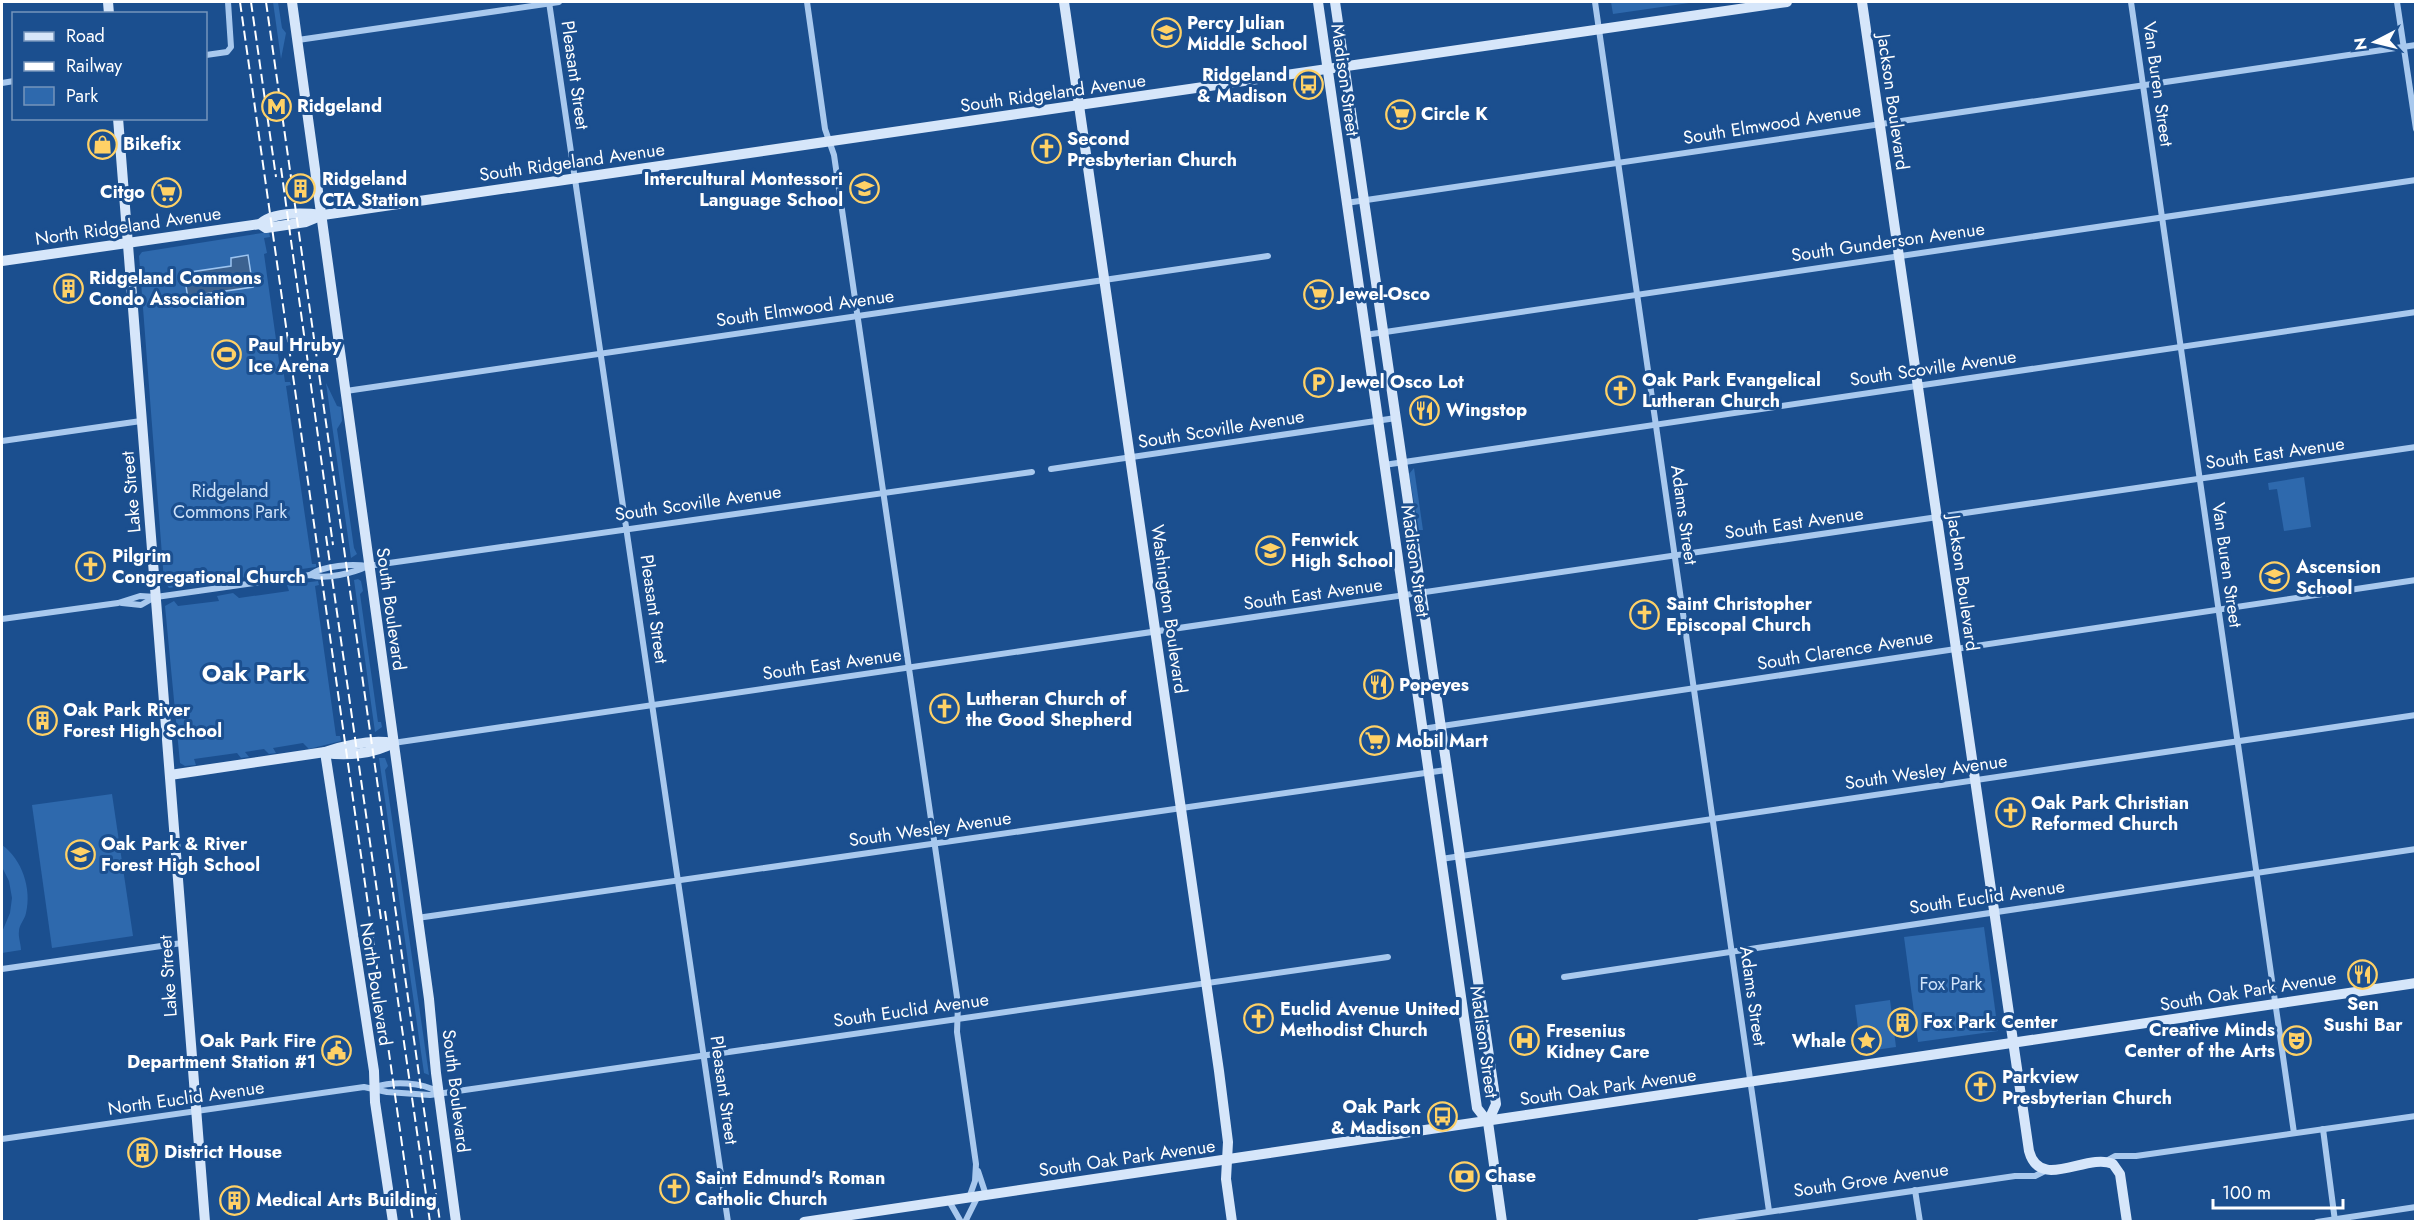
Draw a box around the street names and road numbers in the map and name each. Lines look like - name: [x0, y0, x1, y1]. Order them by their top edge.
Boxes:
- street label: Pleasant Street: [554, 19, 596, 132]
- street label: Van Buren Street: [2136, 20, 2180, 149]
- street label: Madison Street: [1324, 22, 1366, 138]
- street label: Jackson Boulevard: [1870, 30, 1915, 172]
- street label: South Ridgeland Avenue: [959, 67, 1147, 119]
- street label: South Elmwood Avenue: [1681, 97, 1863, 151]
- street label: South Ridgeland Avenue: [478, 136, 666, 188]
- street label: North Ridgeland Avenue: [33, 200, 223, 252]
- street label: South Gunderson Avenue: [1790, 216, 1986, 268]
- street label: South Elmwood Avenue: [714, 283, 896, 333]
- street label: South Scoville Avenue: [1848, 343, 2018, 393]
- street label: South Scoville Avenue: [1136, 403, 1306, 455]
- street label: South East Avenue: [2204, 430, 2346, 476]
- street label: Lake Street: [114, 449, 148, 534]
- street label: Adams Street: [1664, 463, 1704, 567]
- street label: South Scoville Avenue: [613, 478, 783, 528]
- street label: South East Avenue: [1723, 500, 1865, 546]
- street label: Van Buren Street: [2205, 501, 2249, 630]
- street label: Madison Street: [1394, 503, 1436, 619]
- street label: Jackson Boulevard: [1940, 511, 1985, 653]
- street label: Washington Boulevard: [1144, 523, 1194, 695]
- street label: South Boulevard: [370, 546, 412, 672]
- street label: Pleasant Street: [633, 553, 675, 666]
- street label: South East Avenue: [1242, 571, 1384, 617]
- street label: South Clarence Avenue: [1755, 623, 1935, 677]
- street label: South East Avenue: [761, 641, 903, 687]
- street label: South Wesley Avenue: [1843, 748, 2009, 796]
- street label: South Wesley Avenue: [847, 805, 1013, 853]
- street label: South Euclid Avenue: [1908, 873, 2066, 921]
- street label: North Boulevard: [353, 920, 399, 1048]
- street label: Lake Street: [152, 934, 184, 1018]
- street label: Adams Street: [1733, 944, 1773, 1048]
- street label: South Oak Park Avenue: [2158, 964, 2338, 1018]
- street label: Madison Street: [1463, 984, 1505, 1100]
- street label: South Euclid Avenue: [832, 986, 990, 1034]
- street label: South Boulevard: [436, 1028, 476, 1154]
- street label: Pleasant Street: [703, 1034, 745, 1147]
- street label: South Oak Park Avenue: [1518, 1062, 1698, 1112]
- street label: North Euclid Avenue: [106, 1074, 266, 1122]
- street label: South Oak Park Avenue: [1037, 1133, 1217, 1183]
- street label: South Grove Avenue: [1792, 1156, 1950, 1204]

